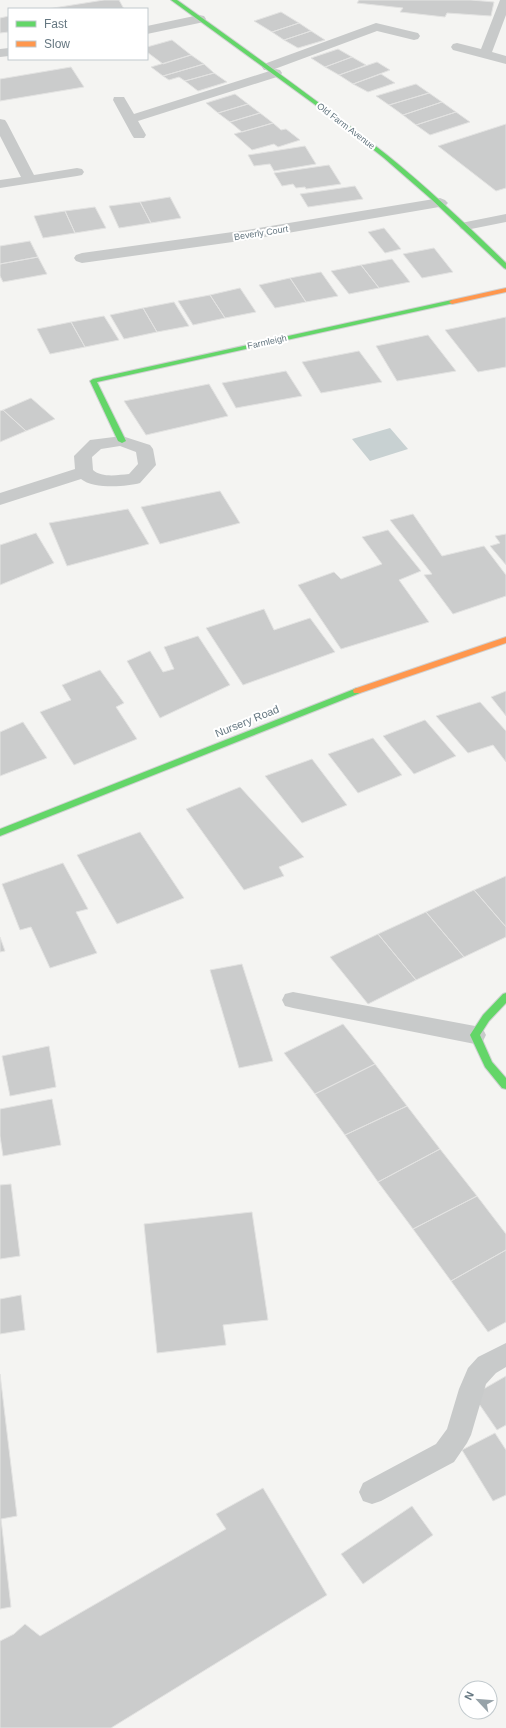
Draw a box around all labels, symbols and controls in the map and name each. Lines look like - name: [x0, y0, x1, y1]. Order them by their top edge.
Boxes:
- legend: [8, 8, 148, 60]
- text: Fast: [44, 17, 68, 31]
- text: Slow: [44, 37, 70, 51]
- street label: Old Farm Avenue: [315, 101, 377, 151]
- street label: Beverly Court: [233, 224, 289, 242]
- street label: Farmleigh: [246, 333, 288, 351]
- street label: Nursery Road: [213, 703, 281, 739]
- north arrow: [458, 1680, 498, 1720]
- text: N: [462, 1689, 476, 1702]

